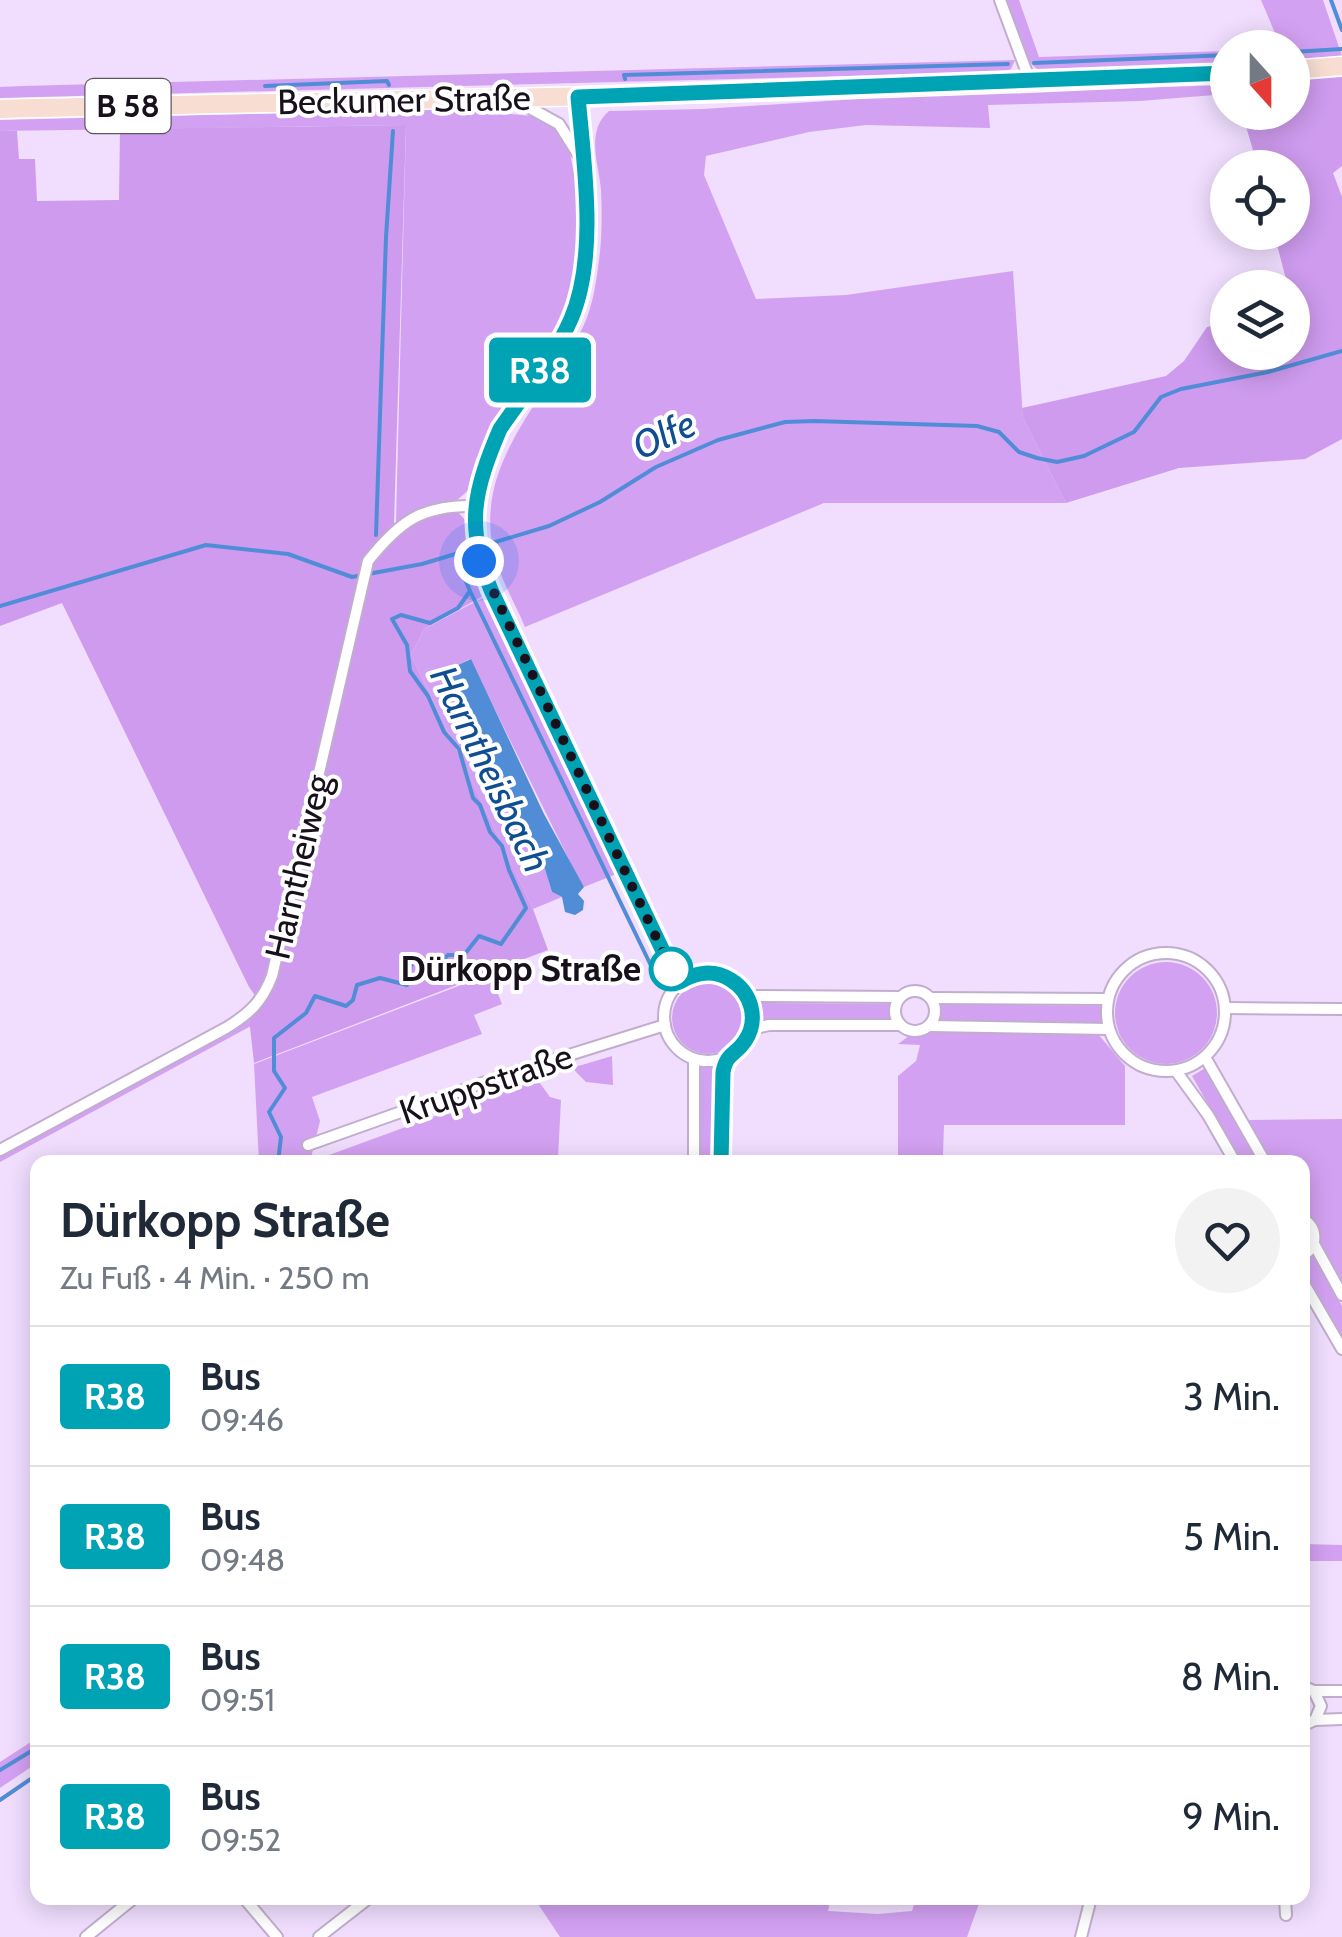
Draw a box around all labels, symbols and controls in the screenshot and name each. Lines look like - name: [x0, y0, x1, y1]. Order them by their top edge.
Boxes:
- north arrow: [1210, 30, 1310, 130]
- map controls: [1210, 30, 1310, 370]
- street label: Beckumer Straße: [277, 76, 531, 123]
- road number: B 58: [86, 79, 170, 133]
- button: locate: [1210, 150, 1310, 250]
- button: layers: [1210, 270, 1310, 370]
- line badge: R38: [482, 338, 598, 402]
- text: R38: [509, 349, 571, 392]
- water label: Olfe: [625, 400, 703, 469]
- your location: [454, 536, 504, 586]
- water label: Harntheisbach: [420, 658, 561, 880]
- street label: Harntheiweg: [255, 770, 340, 963]
- place label: Dürkopp Straße: [400, 947, 641, 990]
- marker: Dürkopp Straße: [650, 948, 692, 990]
- street label: Kruppstraße: [394, 1034, 578, 1133]
- button: heart: [1175, 1188, 1280, 1293]
- text: Dürkopp Straße: [60, 1191, 390, 1249]
- text: Zu Fuß · 4 Min. · 250 m: [60, 1258, 370, 1297]
- text: Bus: [200, 1353, 261, 1400]
- text: 3 Min.: [1183, 1373, 1280, 1420]
- text: R38: [84, 1375, 146, 1418]
- text: 09:46: [200, 1400, 284, 1439]
- text: Bus: [200, 1493, 261, 1540]
- text: 5 Min.: [1183, 1513, 1280, 1560]
- text: R38: [84, 1515, 146, 1558]
- text: 09:48: [200, 1540, 285, 1579]
- text: Bus: [200, 1633, 261, 1680]
- text: 8 Min.: [1181, 1653, 1280, 1700]
- text: R38: [84, 1655, 146, 1698]
- text: 09:51: [200, 1680, 275, 1719]
- text: Bus: [200, 1773, 261, 1820]
- text: 9 Min.: [1182, 1793, 1280, 1840]
- text: R38: [84, 1795, 146, 1838]
- text: 09:52: [200, 1820, 281, 1859]

